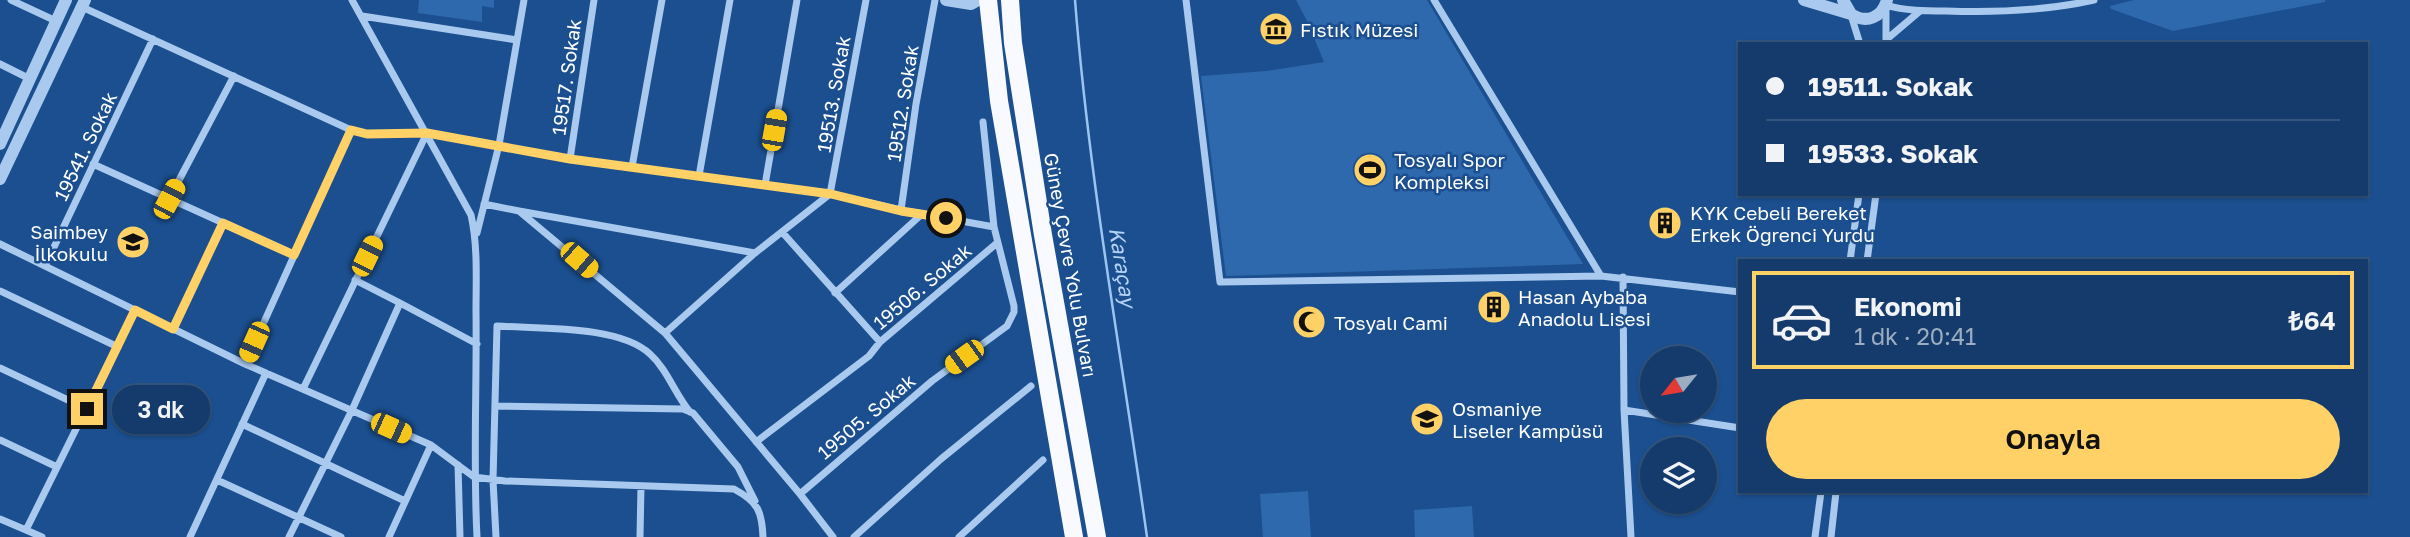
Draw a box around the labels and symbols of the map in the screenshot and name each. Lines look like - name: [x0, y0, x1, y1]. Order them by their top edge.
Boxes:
- museum icon: Fıstık Müzesi: [1257, 10, 1295, 48]
- street label: 19517. Sokak: [546, 17, 586, 137]
- place label: Fıstık Müzesi: [1300, 18, 1418, 41]
- street label: 19513. Sokak: [811, 34, 855, 154]
- street label: 19512. Sokak: [881, 43, 923, 163]
- street label: 19541. Sokak: [49, 87, 121, 204]
- car: [761, 107, 788, 153]
- place label: Tosyalı Spor Kompleksi: [1394, 148, 1506, 193]
- street label: Güney Çevre Yolu Bulvarı: [1040, 151, 1102, 379]
- sports icon: Tosyalı Spor Kompleksi: [1351, 151, 1389, 189]
- car: [150, 176, 189, 222]
- place label: KYK Cebeli Bereket Erkek Öğrenci Yurdu: [1690, 201, 1875, 246]
- route start: [930, 202, 962, 234]
- building icon: KYK Cebeli Bereket Erkek Öğrenci Yurdu: [1646, 204, 1684, 242]
- place label: Saimbey İlkokulu: [30, 220, 108, 265]
- school or university icon: Saimbey İlkokulu: [114, 223, 152, 261]
- water label: Karaçay: [1104, 225, 1143, 312]
- car: [349, 233, 386, 279]
- car: [557, 238, 602, 282]
- street label: 19506. Sokak: [868, 238, 976, 334]
- place label: Hasan Aybaba Anadolu Lisesi: [1518, 285, 1651, 330]
- building icon: Hasan Aybaba Anadolu Lisesi: [1475, 288, 1513, 326]
- mosque icon: Tosyalı Cami: [1290, 303, 1328, 341]
- place label: Tosyalı Cami: [1334, 311, 1448, 334]
- car: [236, 319, 273, 365]
- car: [941, 336, 988, 378]
- north arrow: [1640, 346, 1717, 424]
- street label: 19505. Sokak: [812, 368, 920, 464]
- callout: 3 dk: [112, 384, 210, 434]
- route end: [71, 393, 103, 425]
- place label: Osmaniye Liseler Kampüsü: [1452, 397, 1603, 442]
- school or university icon: Osmaniye Liseler Kampüsü: [1408, 400, 1446, 438]
- car: [368, 410, 415, 446]

